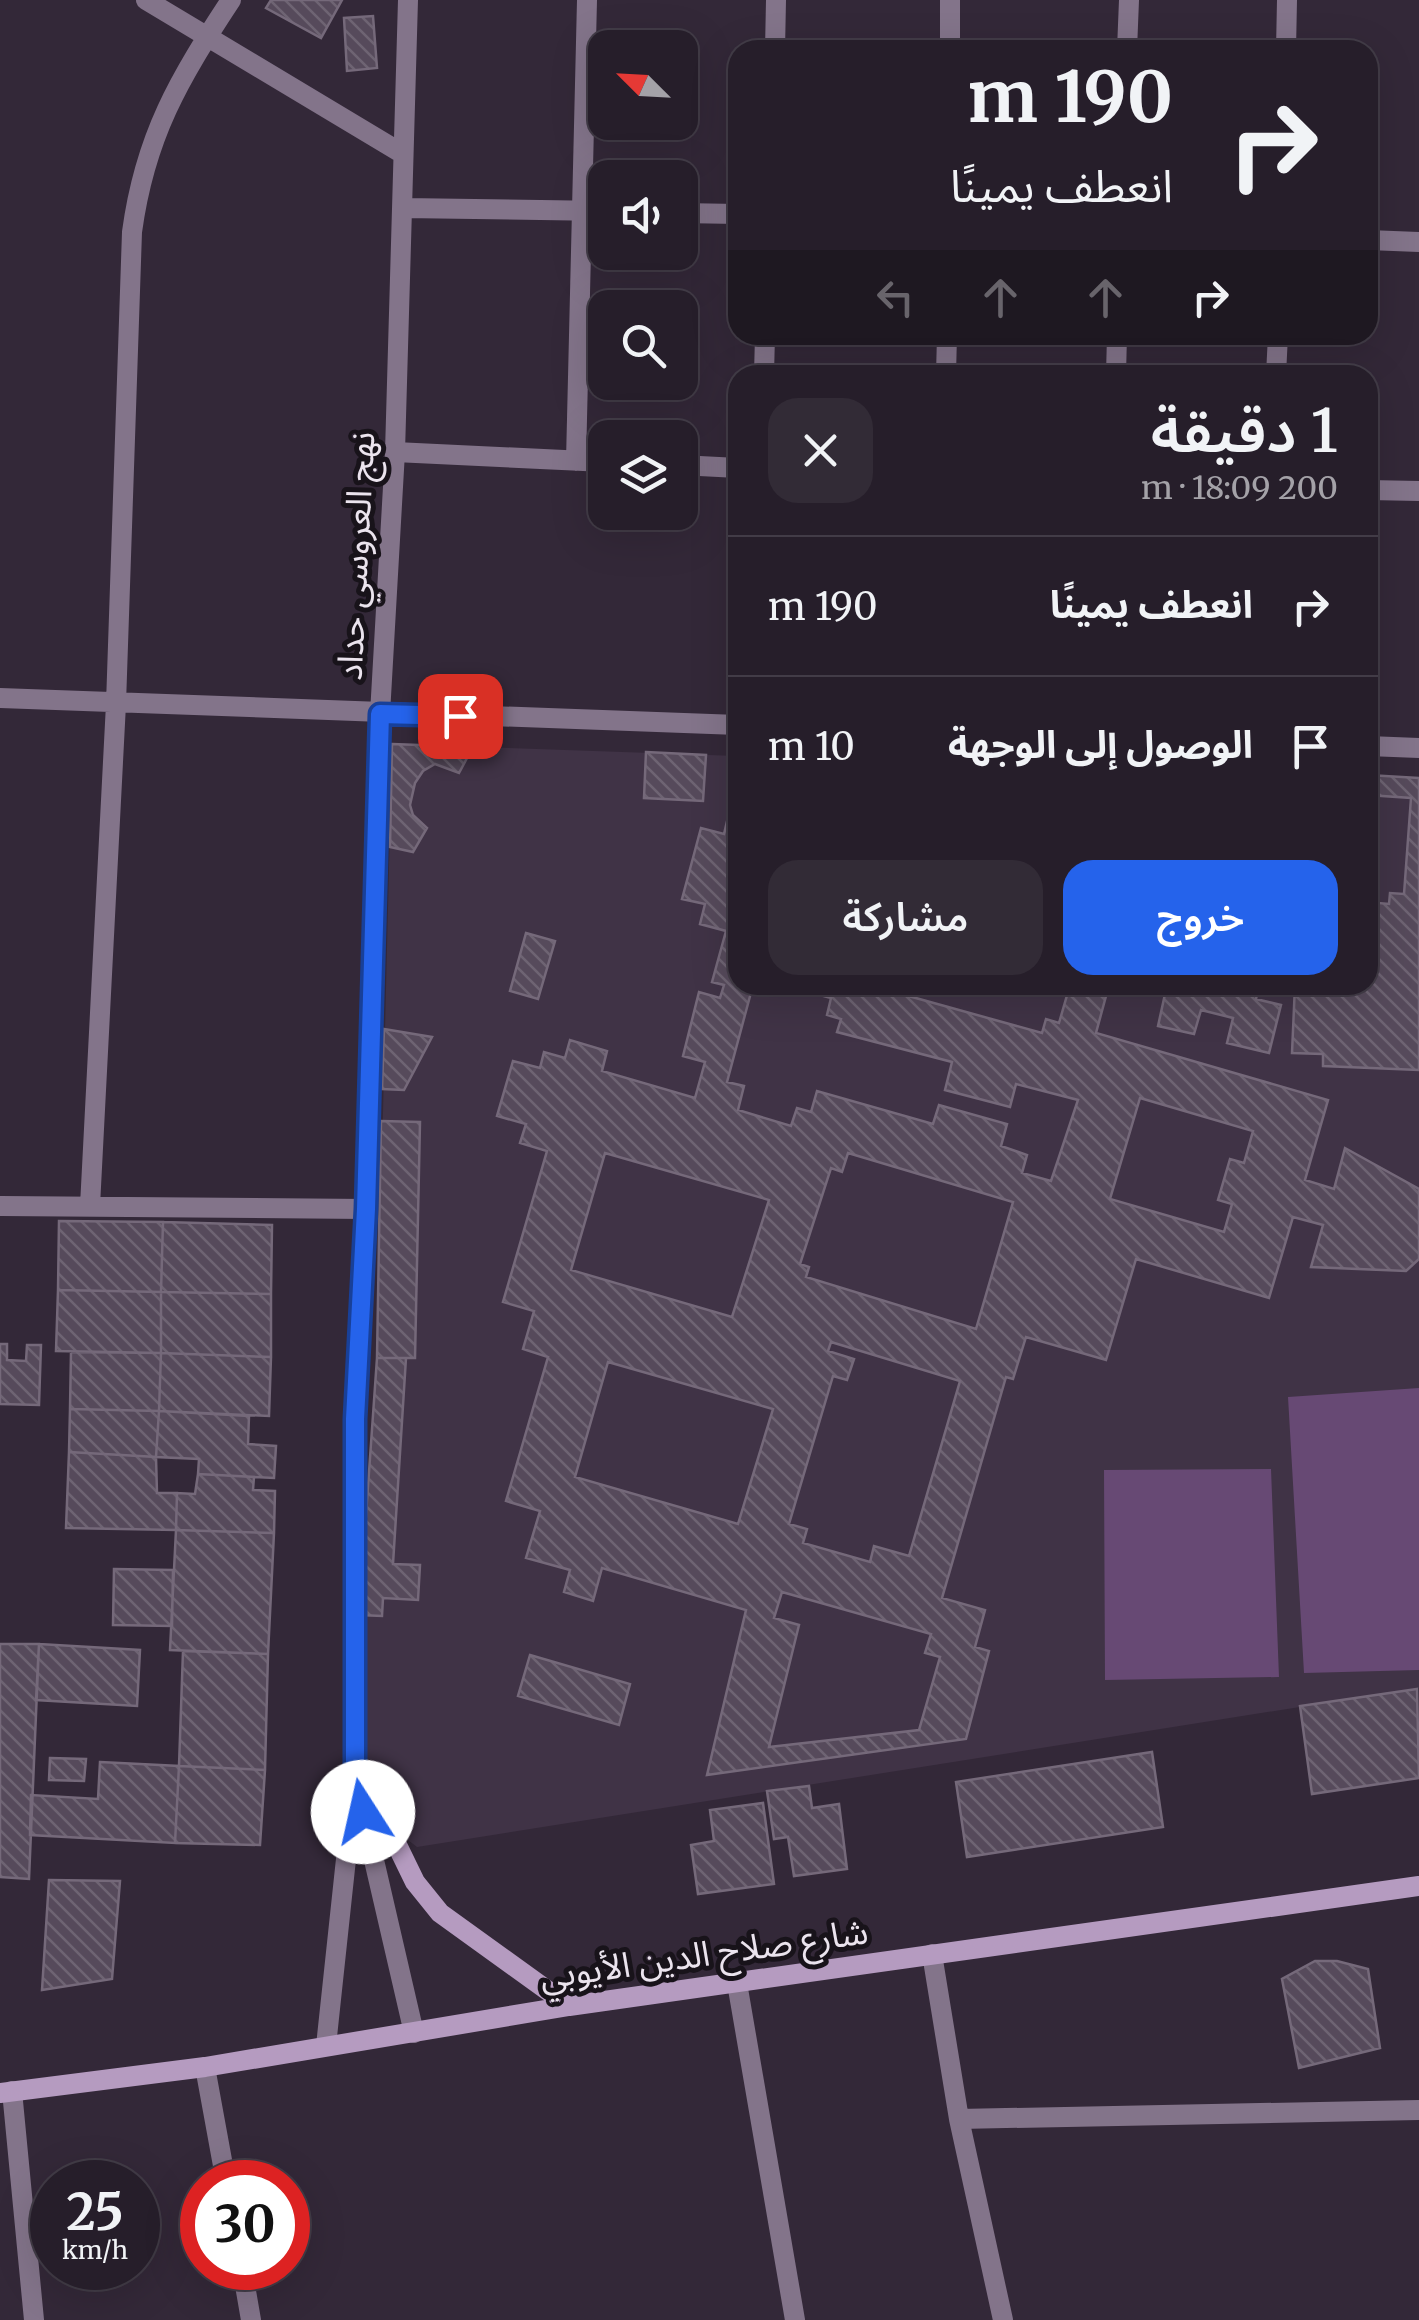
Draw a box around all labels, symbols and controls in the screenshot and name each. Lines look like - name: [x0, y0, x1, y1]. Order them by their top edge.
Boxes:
- north arrow: [588, 30, 698, 140]
- map controls: [588, 30, 698, 530]
- text: 190 m: [967, 53, 1173, 141]
- icon: right: [1208, 80, 1338, 210]
- text: انعطف يمينًا: [950, 158, 1173, 214]
- button: sound: [588, 160, 698, 270]
- icon: left: [868, 270, 923, 325]
- icon: ahead: [973, 270, 1028, 325]
- icon: ahead: [1078, 270, 1133, 325]
- icon: right: [1183, 270, 1238, 325]
- button: search: [588, 290, 698, 400]
- text: 1 دقيقة: [1151, 393, 1338, 468]
- button: close: [768, 398, 873, 503]
- button: layers: [588, 420, 698, 530]
- street label: نهج العروسي حداد: [328, 430, 390, 682]
- text: 200 m · 18:09: [1141, 468, 1338, 508]
- icon: right: [1283, 579, 1338, 634]
- text: انعطف يمينًا: [1050, 581, 1253, 628]
- text: 190 m: [768, 583, 878, 630]
- pin: [418, 674, 503, 759]
- icon: arrive: [433, 689, 488, 744]
- icon: arrive: [1283, 719, 1338, 774]
- text: الوصول إلى الوجهة: [948, 721, 1253, 768]
- text: 10 m: [768, 723, 855, 770]
- button: مشاركة: [768, 860, 1043, 975]
- button: خروج: [1063, 860, 1338, 975]
- position arrow: [311, 1760, 415, 1864]
- street label: شارع صلاح الدين الأيوبي: [537, 1909, 872, 2004]
- speed limit sign: 30: [180, 2160, 310, 2290]
- text: 25: [66, 2181, 124, 2244]
- text: km/h: [62, 2234, 128, 2266]

